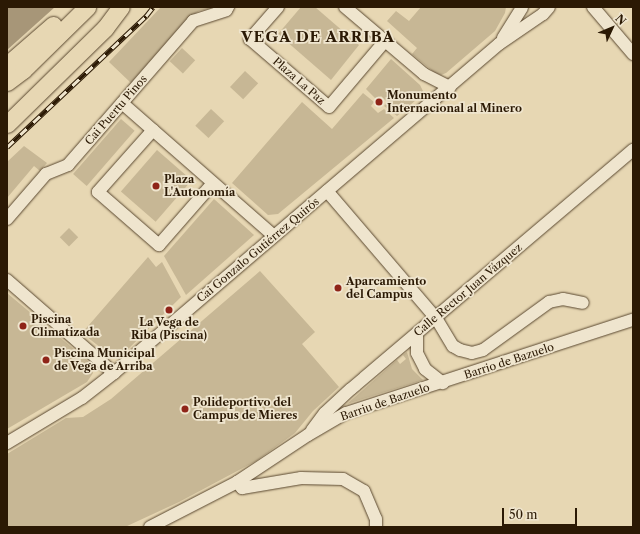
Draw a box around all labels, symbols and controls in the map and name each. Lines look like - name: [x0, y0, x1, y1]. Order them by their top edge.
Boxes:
- north arrow: [592, 8, 632, 48]
- text: N: [612, 11, 629, 28]
- district label: VEGA DE ARRIBA: [240, 28, 396, 46]
- street label: Plaza La Paz: [270, 55, 328, 107]
- street label: Cai Puertu Pinos: [82, 72, 150, 148]
- place label: Monumento Internacional al Minero: [387, 89, 522, 115]
- marker: Monumento Internacional al Minero: [374, 97, 384, 107]
- place label: Plaza L'Autonomía: [164, 173, 235, 199]
- marker: Plaza L'Autonomía: [151, 181, 161, 191]
- street label: Cai Gonzalo Gutiérrez Quirós: [194, 195, 322, 305]
- street label: Calle Rector Juan Vázquez: [411, 241, 525, 339]
- place label: Aparcamiento del Campus: [346, 275, 426, 301]
- marker: Aparcamiento del Campus: [333, 283, 343, 293]
- marker: La Vega de Riba (Piscina): [164, 305, 174, 315]
- place label: Piscina Climatizada: [31, 313, 100, 339]
- place label: La Vega de Riba (Piscina): [131, 316, 207, 342]
- marker: Piscina Climatizada: [18, 321, 28, 331]
- street label: Barrio de Bazuelo: [462, 340, 556, 382]
- place label: Piscina Municipal de Vega de Arriba: [54, 347, 155, 373]
- marker: Piscina Municipal de Vega de Arriba: [41, 355, 51, 365]
- street label: Barriu de Bazuelo: [339, 381, 431, 423]
- place label: Polideportivo del Campus de Mieres: [193, 396, 297, 422]
- marker: Polideportivo del Campus de Mieres: [180, 404, 190, 414]
- scale bar: [504, 500, 579, 526]
- text: 50 m: [509, 507, 538, 522]

